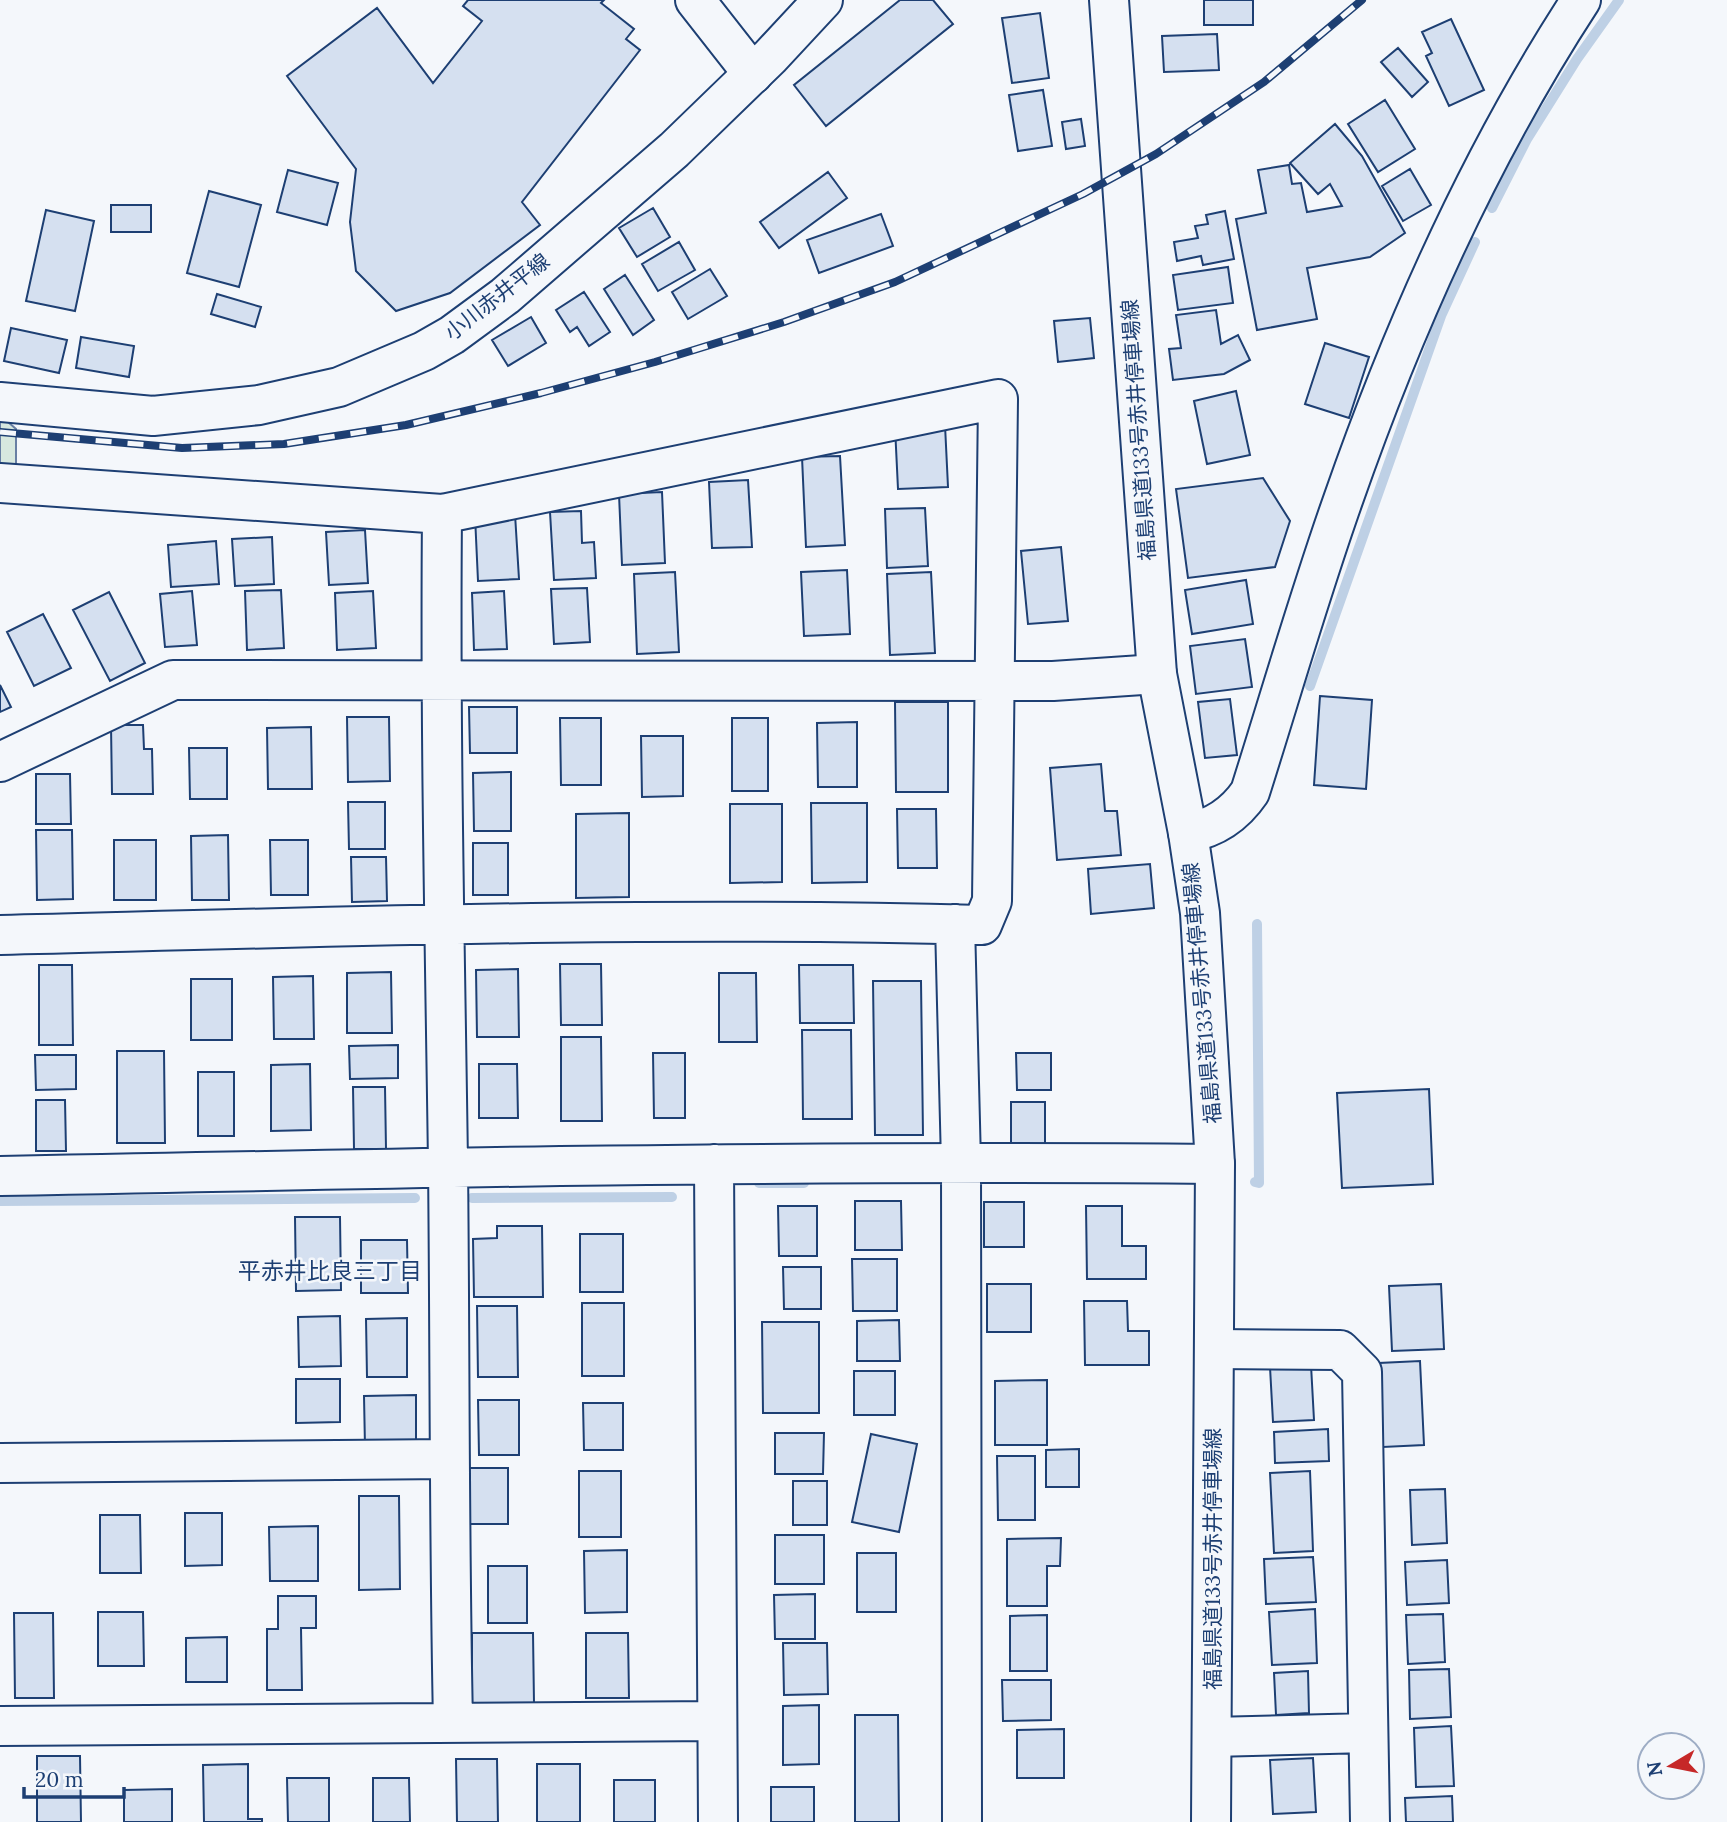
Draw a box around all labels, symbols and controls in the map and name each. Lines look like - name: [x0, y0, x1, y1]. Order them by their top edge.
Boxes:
- street label: 小川赤井平線: [439, 247, 555, 346]
- street label: 福島県道133号赤井停車場線: [1116, 298, 1161, 562]
- street label: 福島県道133号赤井停車場線: [1177, 861, 1226, 1125]
- district label: 平赤井比良三丁目: [238, 1256, 422, 1285]
- street label: 福島県道133号赤井停車場線: [1199, 1428, 1226, 1690]
- north arrow: [1636, 1731, 1706, 1801]
- scale bar: [24, 1756, 124, 1800]
- text: N: [1641, 1759, 1667, 1778]
- text: 20 m: [35, 1766, 84, 1793]

